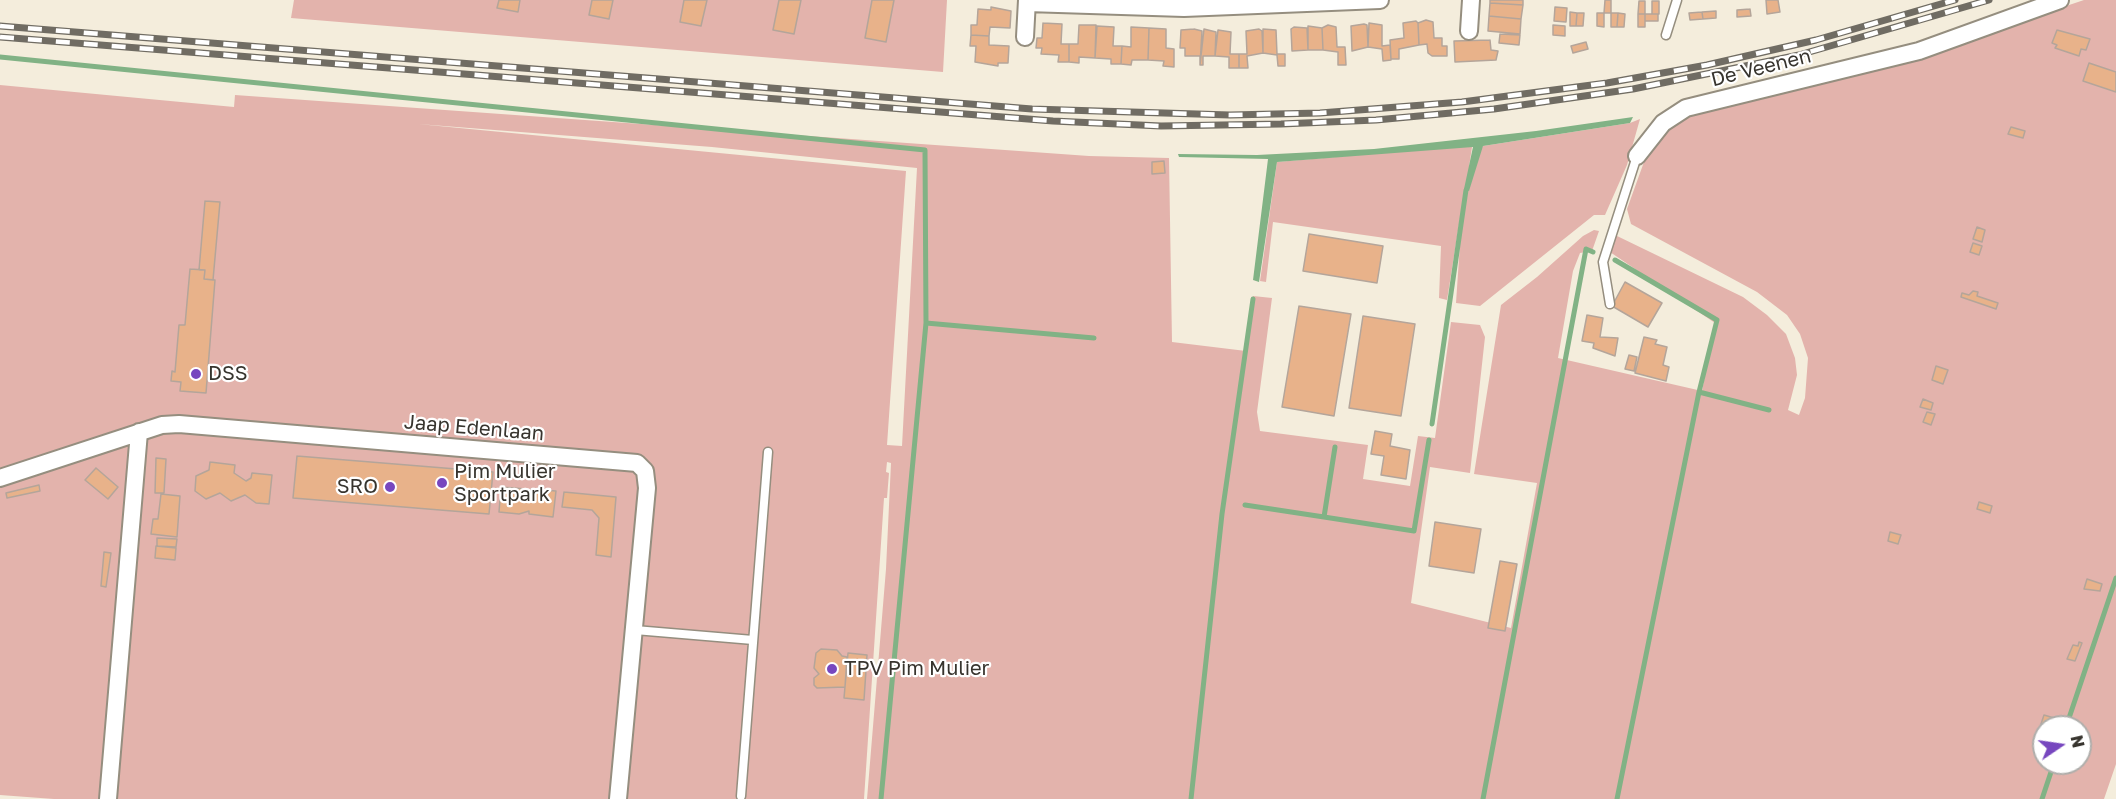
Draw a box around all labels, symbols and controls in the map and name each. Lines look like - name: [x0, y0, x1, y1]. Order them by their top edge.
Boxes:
- street label: De Veenen: [1709, 44, 1813, 92]
- place label: DSS: [208, 362, 248, 386]
- marker: DSS: [189, 367, 203, 381]
- street label: Jaap Edenlaan: [403, 410, 545, 446]
- place label: Pim Mulier Sportpark: [454, 460, 556, 507]
- place label: SRO: [337, 475, 378, 499]
- marker: Pim Mulier Sportpark: [435, 476, 449, 490]
- marker: SRO: [383, 480, 397, 494]
- place label: TPV Pim Mulier: [844, 657, 989, 681]
- marker: TPV Pim Mulier: [825, 662, 839, 676]
- north arrow: [2032, 715, 2092, 775]
- text: N: [2066, 733, 2089, 750]

